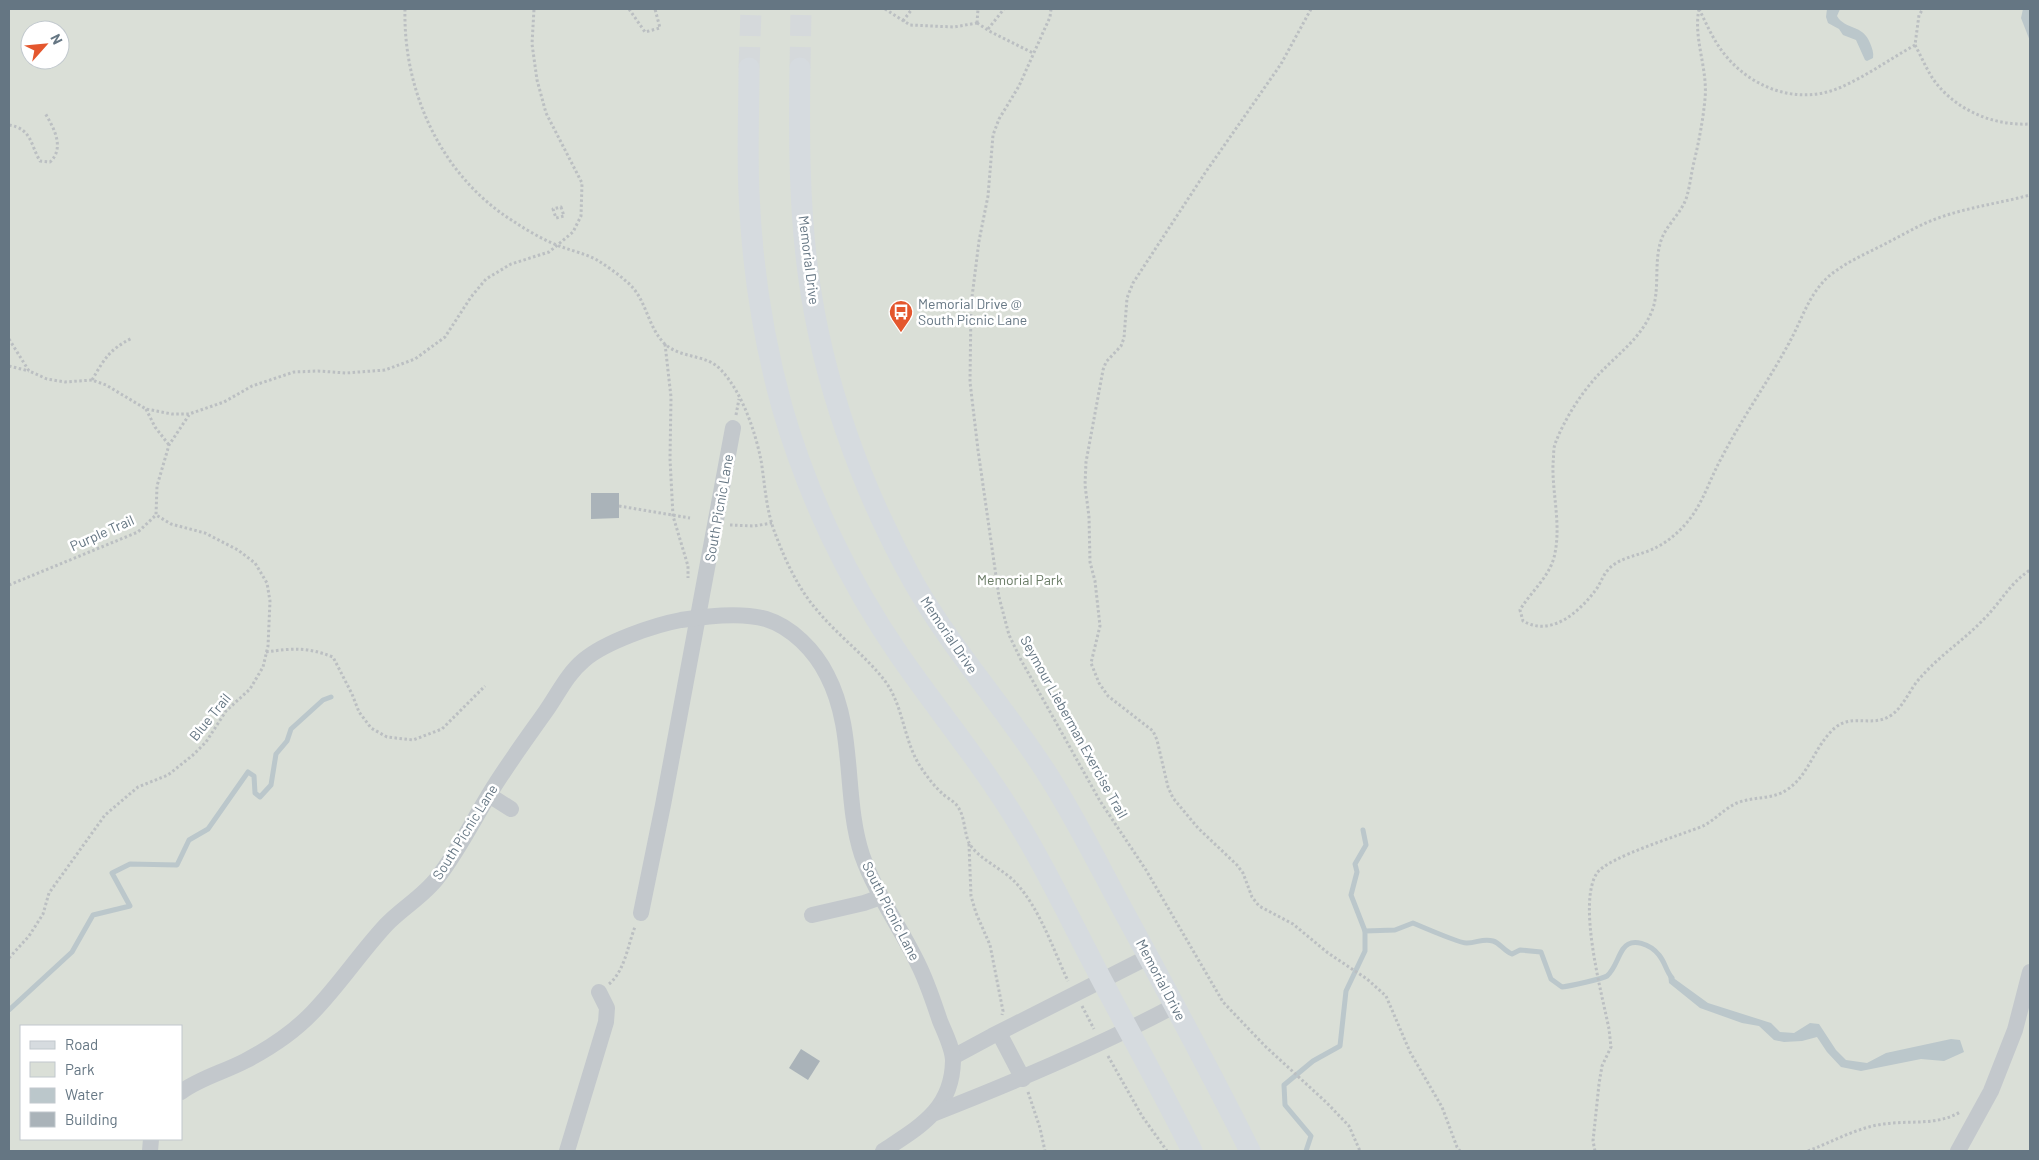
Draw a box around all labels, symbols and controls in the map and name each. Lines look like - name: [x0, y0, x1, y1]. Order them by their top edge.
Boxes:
- north arrow: [20, 20, 70, 70]
- text: N: [47, 31, 67, 47]
- street label: Memorial Drive: [796, 214, 823, 305]
- place label: Memorial Drive @ South Picnic Lane: [918, 295, 1027, 328]
- bus stop icon: Memorial Drive @ South Picnic Lane: [888, 299, 914, 333]
- street label: South Picnic Lane: [701, 453, 736, 563]
- street label: Purple Trail: [67, 511, 136, 554]
- park label: Memorial Park: [977, 571, 1063, 588]
- street label: Memorial Drive: [917, 593, 982, 677]
- street label: Seymour Lieberman Exercise Trail: [1017, 633, 1132, 821]
- street label: Blue Trail: [185, 690, 234, 744]
- street label: South Picnic Lane: [428, 781, 501, 883]
- street label: South Picnic Lane: [859, 858, 924, 963]
- street label: Memorial Drive: [1133, 936, 1190, 1023]
- legend: [20, 1025, 182, 1140]
- text: Road: [65, 1035, 98, 1053]
- text: Park: [65, 1060, 95, 1078]
- text: Water: [65, 1085, 104, 1103]
- text: Building: [65, 1110, 118, 1128]

